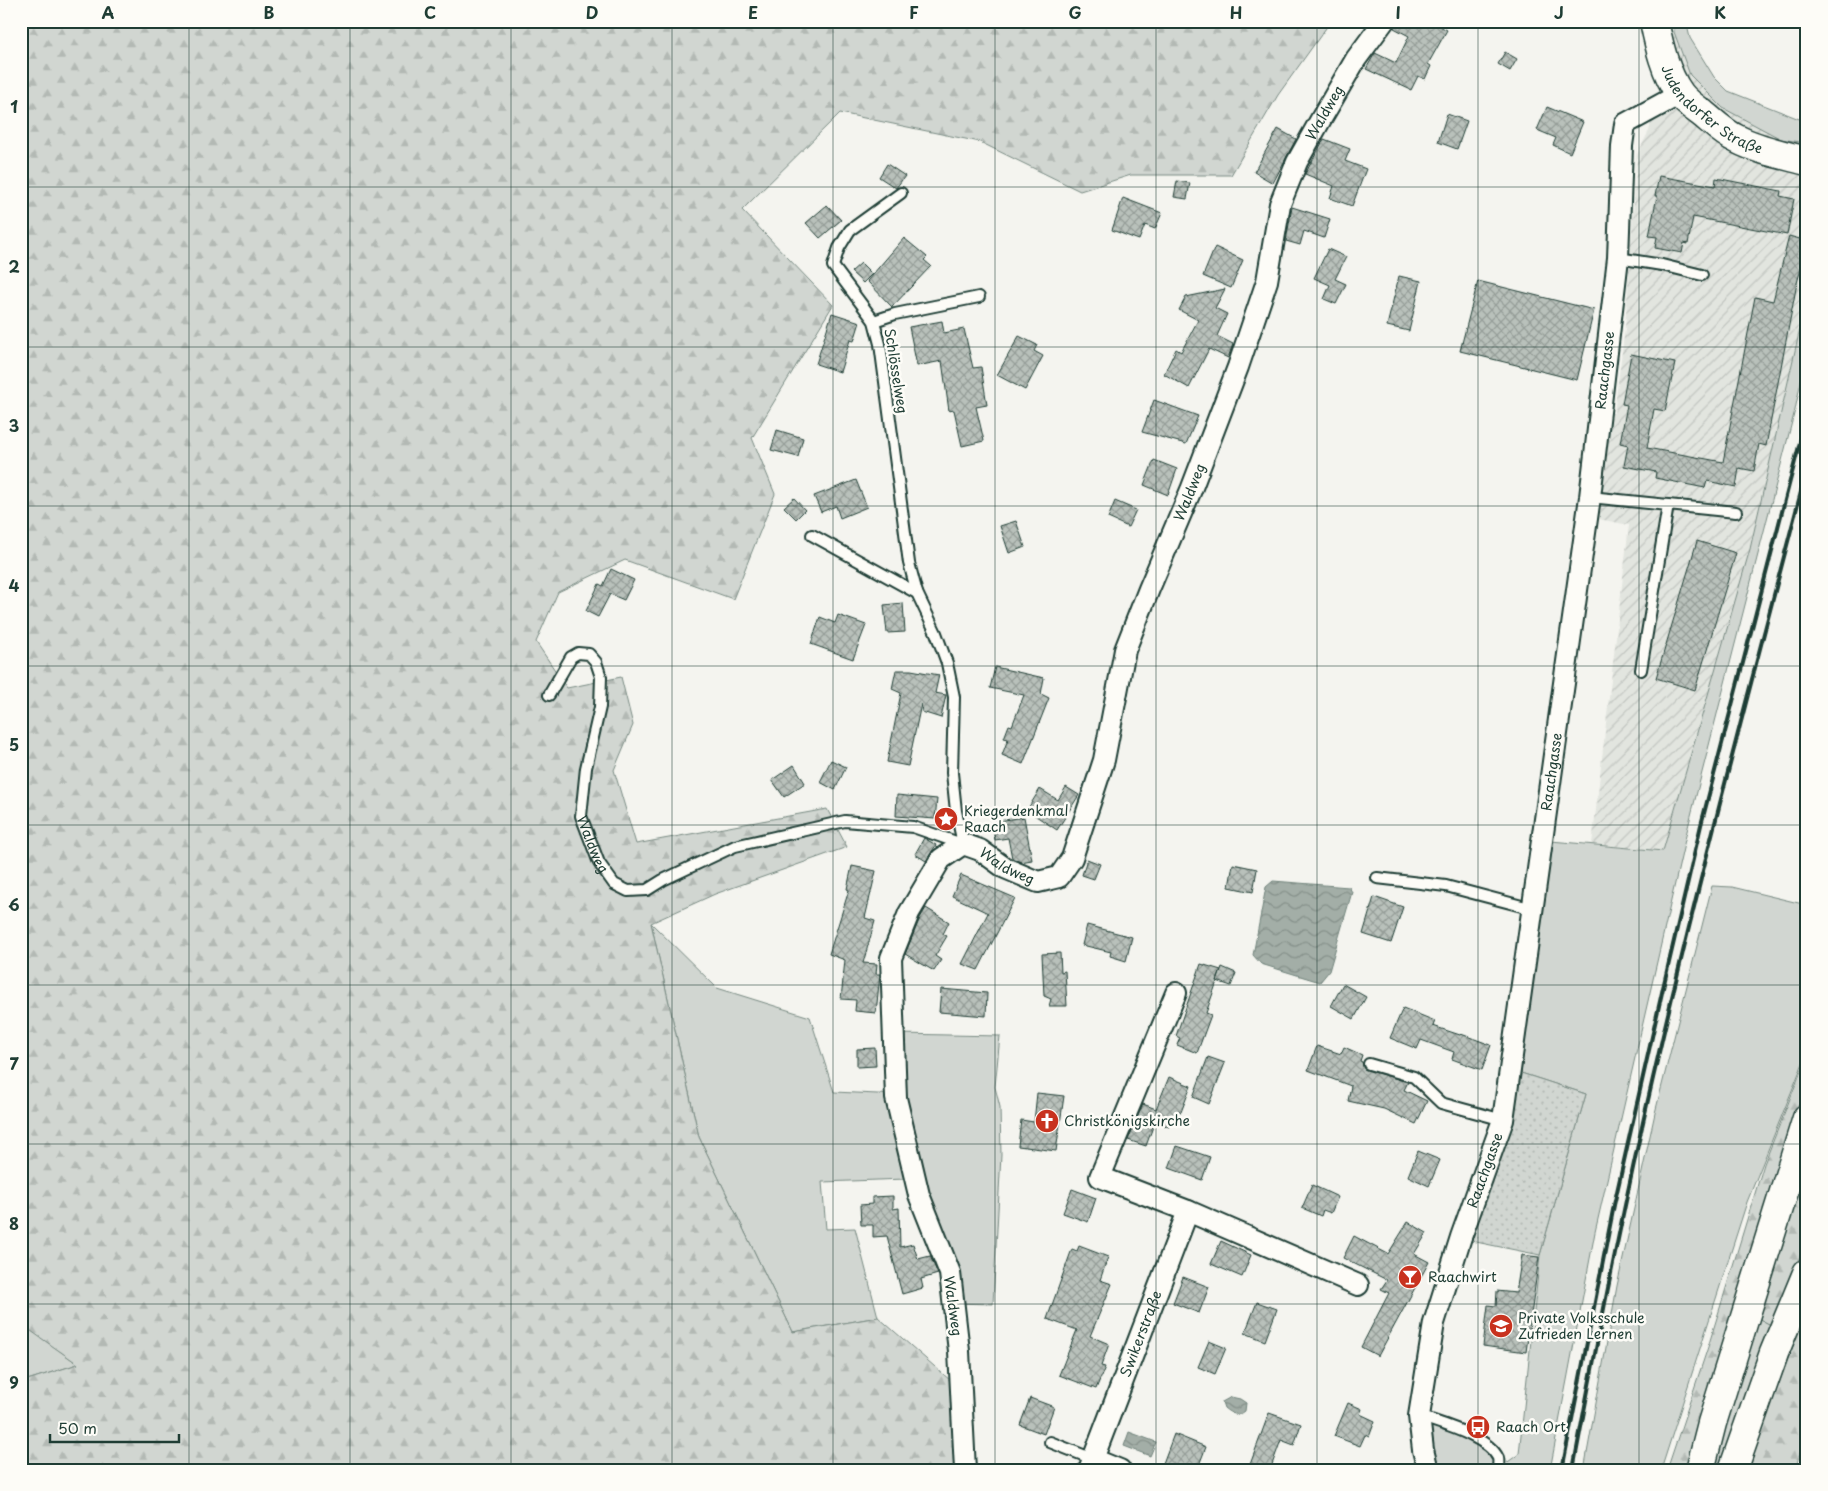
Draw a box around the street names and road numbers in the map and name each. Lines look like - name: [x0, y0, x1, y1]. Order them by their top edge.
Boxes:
- street label: Judendorfer Straße: [1656, 62, 1765, 159]
- street label: Waldweg: [1300, 81, 1349, 144]
- street label: Schlösselweg: [879, 327, 914, 415]
- street label: Raachgasse: [1589, 330, 1619, 411]
- street label: Waldweg: [1168, 460, 1210, 524]
- street label: Raachgasse: [1535, 731, 1567, 812]
- street label: Waldweg: [572, 812, 614, 878]
- street label: Waldweg: [975, 842, 1038, 889]
- street label: Raachgasse: [1461, 1130, 1508, 1211]
- street label: Waldweg: [939, 1274, 968, 1337]
- street label: Swikerstraße: [1114, 1287, 1167, 1380]

